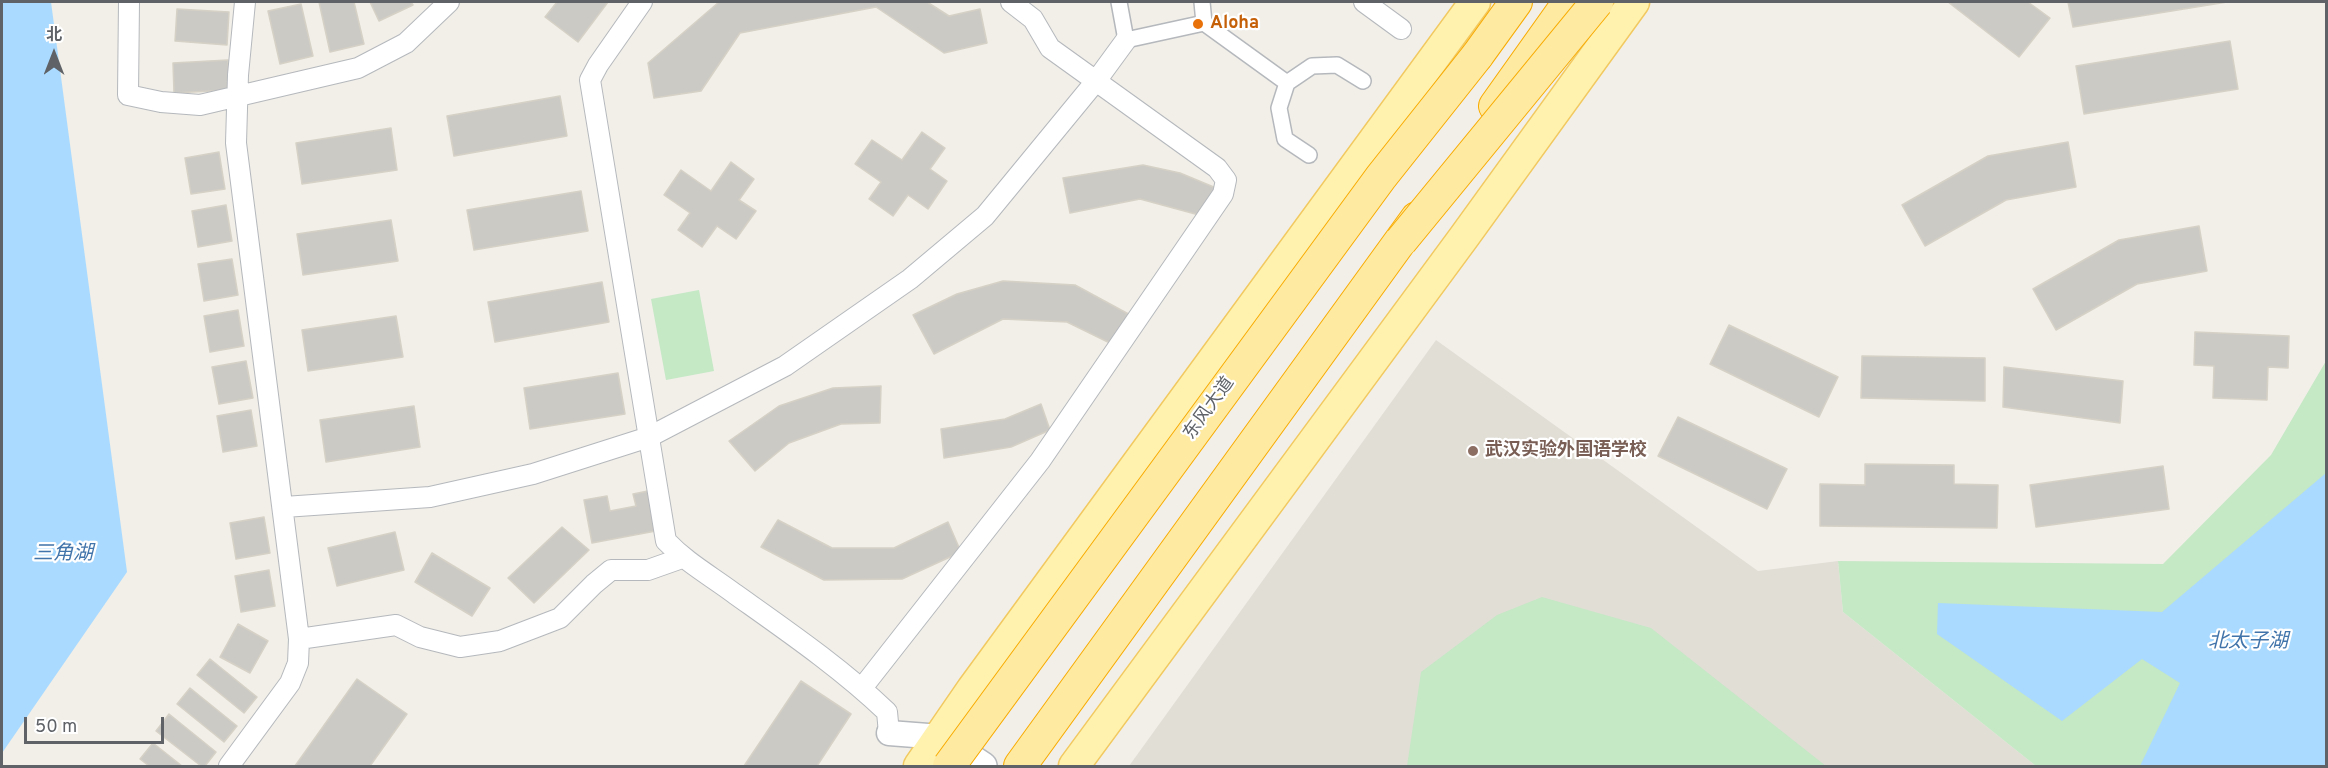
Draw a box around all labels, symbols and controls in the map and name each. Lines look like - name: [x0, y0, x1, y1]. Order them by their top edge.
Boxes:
- place label: Aloha: [1210, 13, 1259, 35]
- marker: Aloha: [1191, 17, 1205, 31]
- north arrow: [24, 24, 84, 84]
- text: 北: [46, 26, 62, 46]
- street label: 东风大道: [1180, 374, 1240, 444]
- place label: 武汉实验外国语学校: [1485, 440, 1647, 462]
- marker: 武汉实验外国语学校: [1466, 444, 1480, 458]
- water label: 三角湖: [33, 543, 93, 567]
- water label: 北太子湖: [2208, 631, 2288, 655]
- scale bar: [27, 705, 166, 743]
- text: 50 m: [35, 716, 77, 739]

